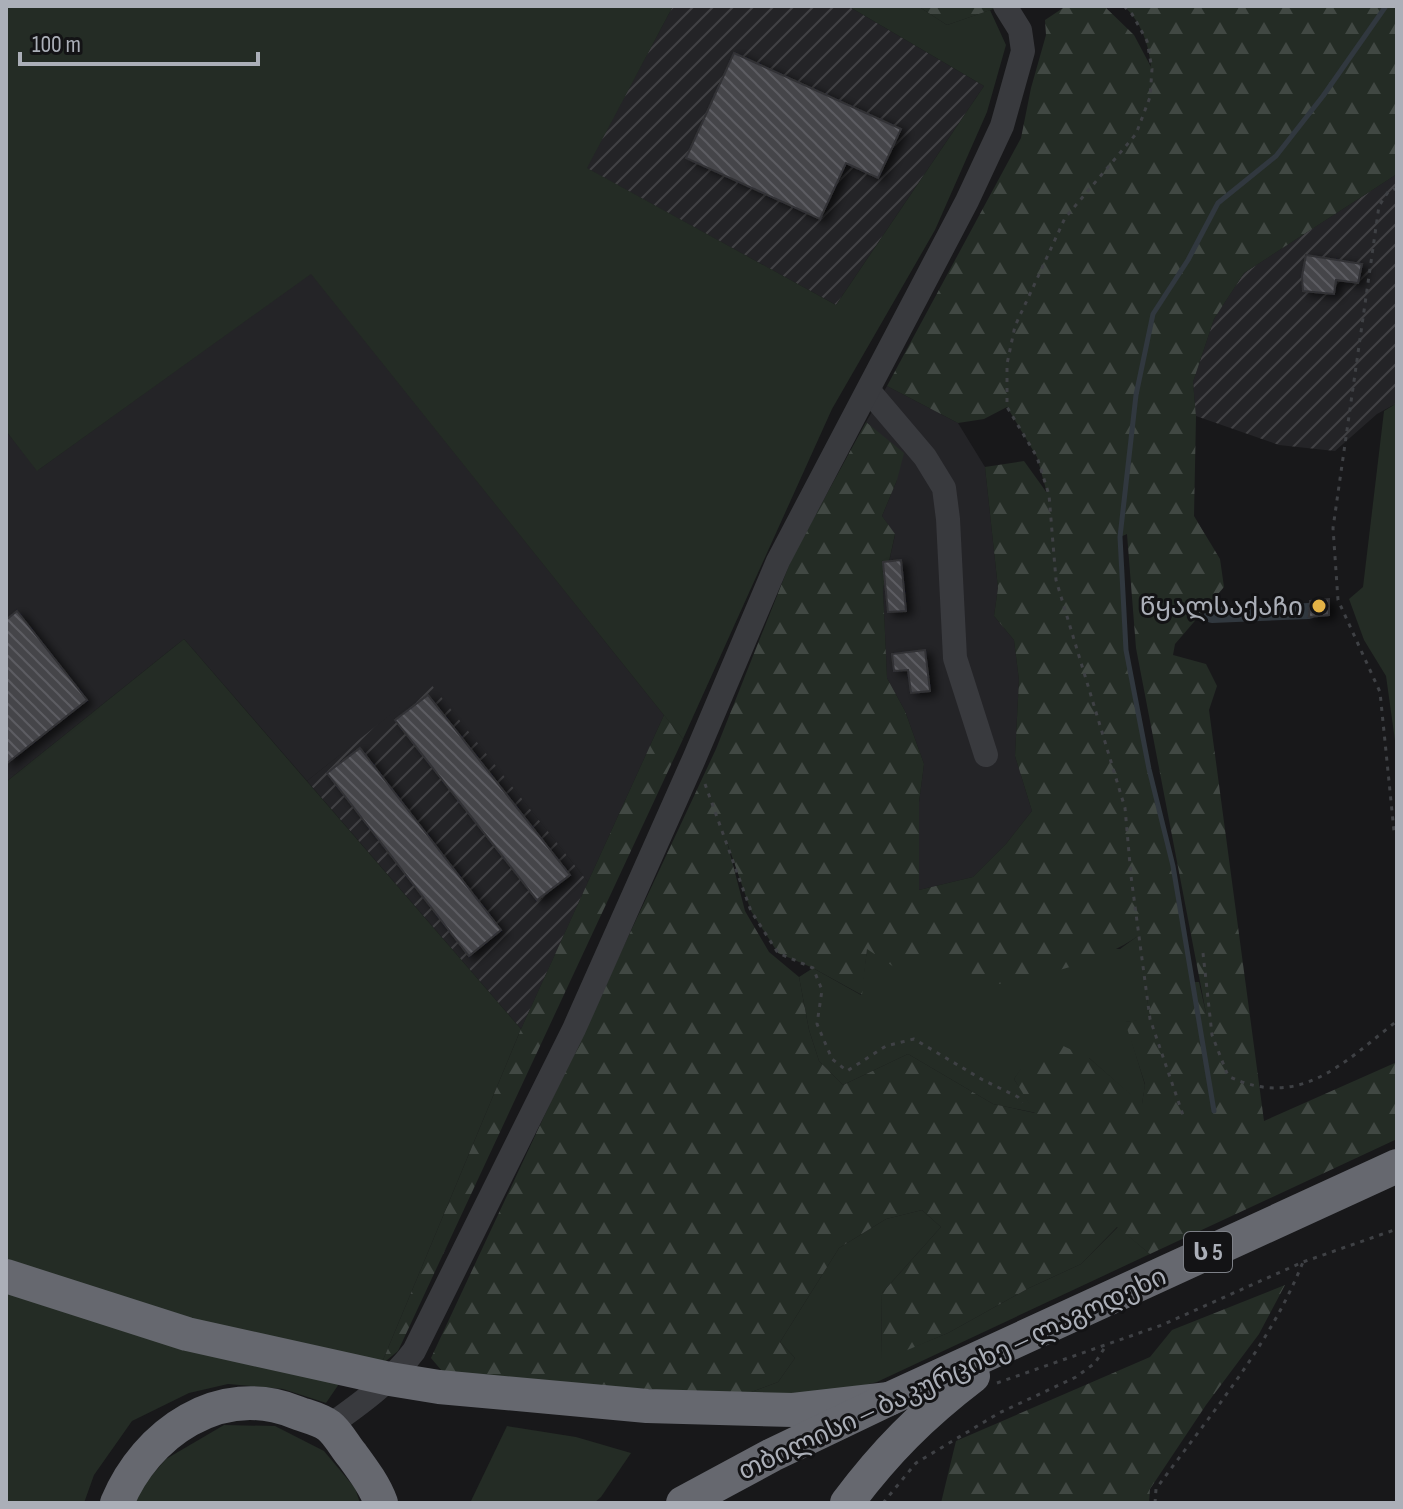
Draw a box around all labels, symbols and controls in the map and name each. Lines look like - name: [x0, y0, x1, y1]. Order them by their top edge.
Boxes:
- scale bar: [20, 16, 258, 66]
- text: 100 m: [32, 30, 81, 59]
- place label: წყალსაქაჩი: [1140, 592, 1303, 623]
- marker: წყალსაქაჩი: [1310, 597, 1328, 615]
- road number: ს 5: [1184, 1232, 1232, 1272]
- street label: თბილისი — ბაკურციხე — ლაგოდეხი: [734, 1261, 1172, 1487]

